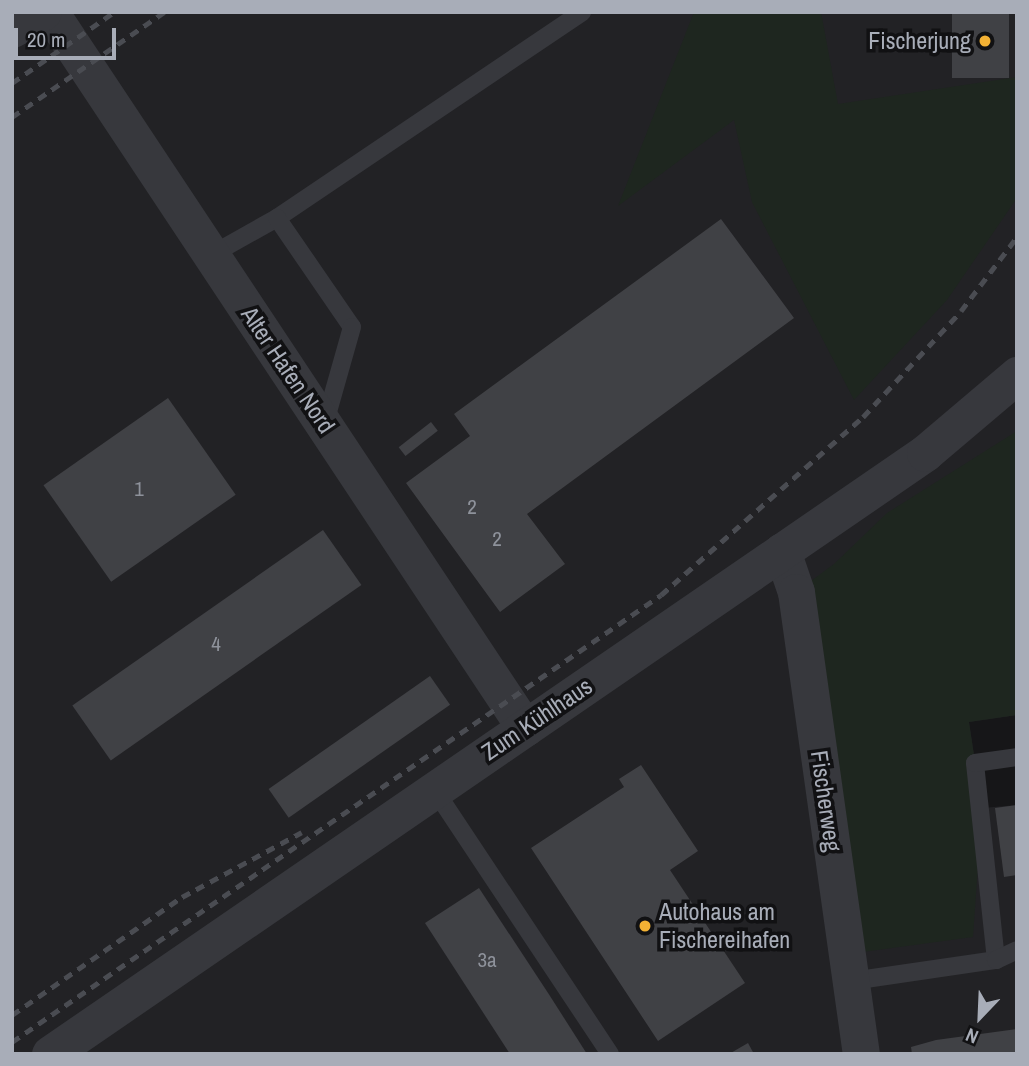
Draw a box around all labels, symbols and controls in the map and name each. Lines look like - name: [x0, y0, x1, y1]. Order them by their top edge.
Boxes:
- scale bar: [18, 14, 119, 58]
- text: 20 m: [27, 25, 65, 54]
- place label: Fischerjung: [868, 27, 971, 55]
- marker: Fischerjung: [977, 33, 993, 49]
- street label: Alter Hafen Nord: [235, 301, 341, 439]
- house number: 1: [134, 476, 144, 502]
- house number: 2: [467, 494, 477, 520]
- house number: 2: [492, 526, 502, 552]
- house number: 4: [211, 631, 221, 657]
- street label: Zum Kühlhaus: [476, 672, 598, 766]
- street label: Fischerweg: [805, 749, 847, 853]
- place label: Autohaus am Fischereihafen: [659, 898, 790, 954]
- marker: Autohaus am Fischereihafen: [637, 918, 653, 934]
- house number: 3a: [477, 947, 497, 973]
- north arrow: [945, 982, 1015, 1052]
- text: N: [962, 1022, 982, 1050]

